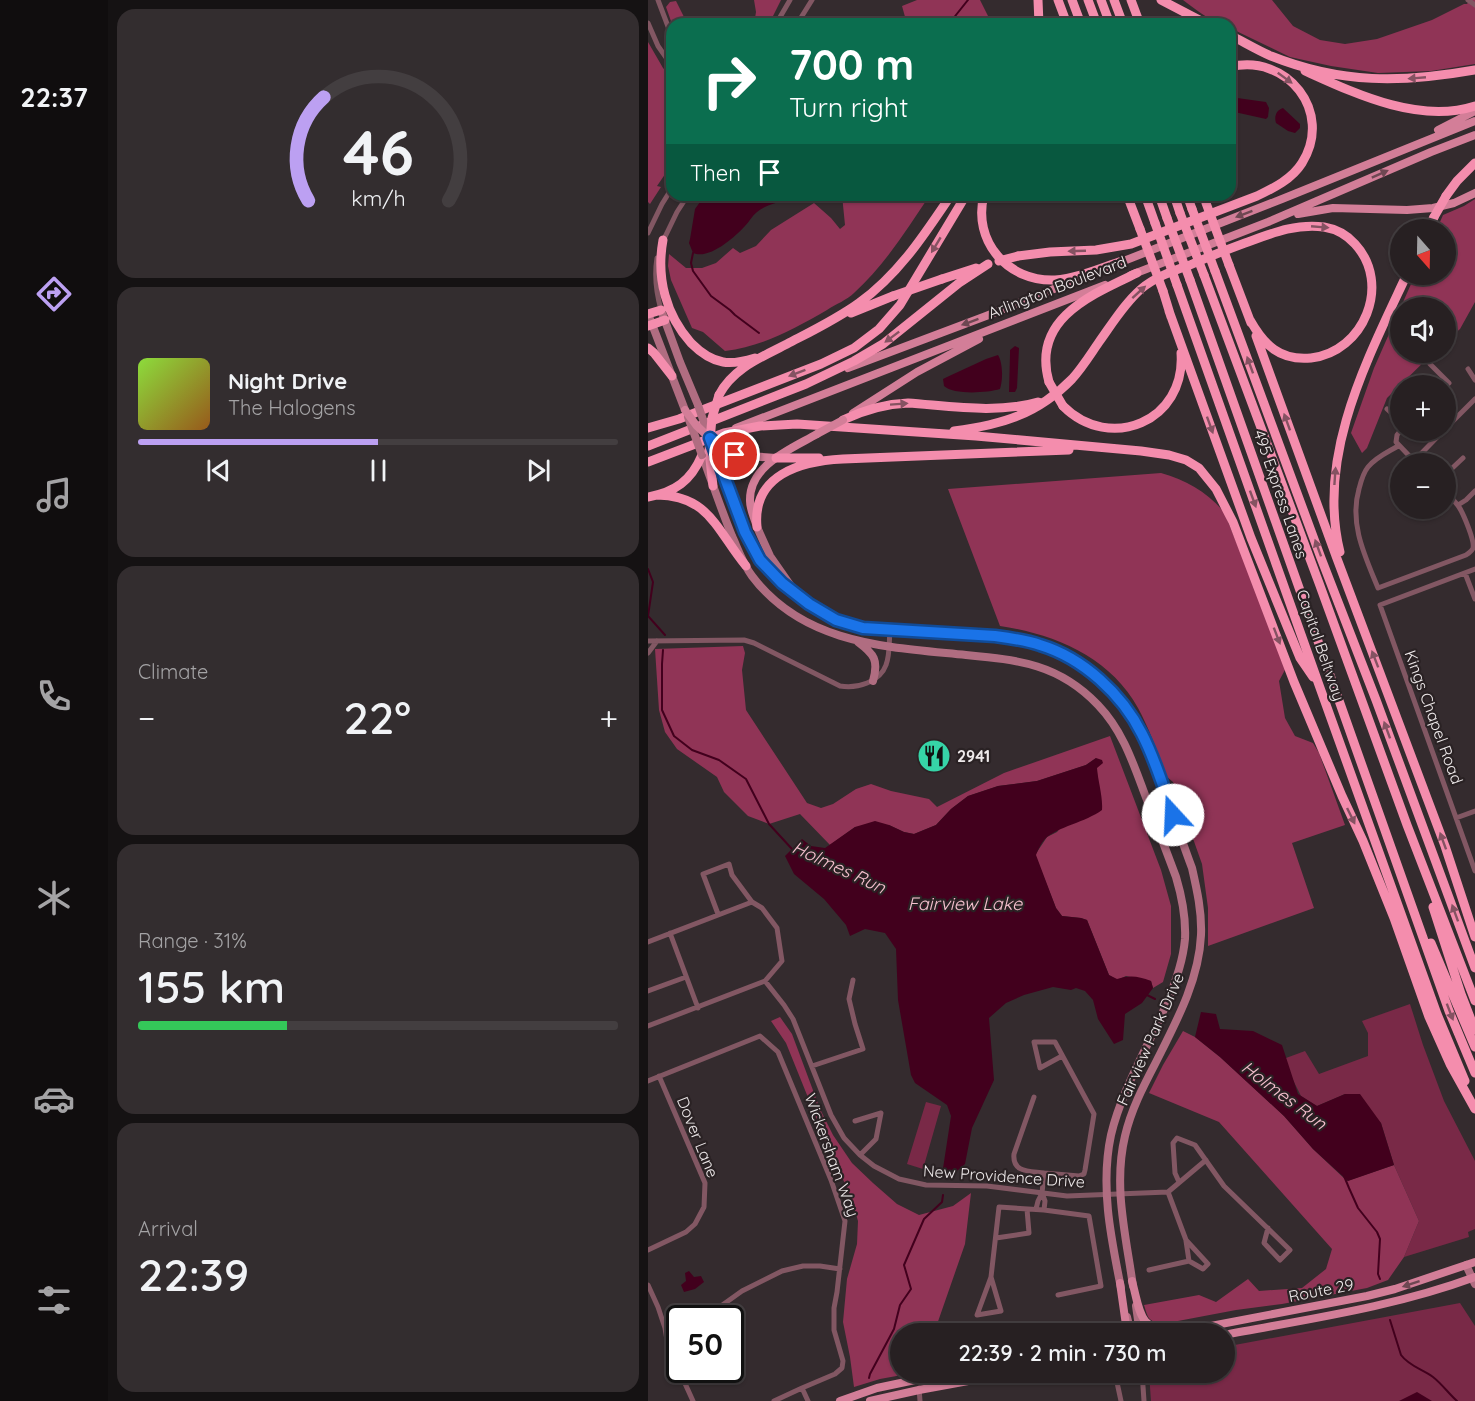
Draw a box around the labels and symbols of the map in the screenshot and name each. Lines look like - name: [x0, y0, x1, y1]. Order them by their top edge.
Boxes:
- one-way arrow: [1277, 72, 1293, 84]
- one-way arrow: [1408, 73, 1427, 83]
- one-way arrow: [1372, 169, 1390, 179]
- one-way arrow: [1235, 210, 1253, 219]
- north arrow: [1390, 219, 1456, 285]
- one-way arrow: [1310, 223, 1329, 232]
- one-way arrow: [931, 237, 941, 254]
- one-way arrow: [1068, 246, 1087, 255]
- street label: Arlington Boulevard: [985, 251, 1129, 323]
- one-way arrow: [1131, 285, 1146, 299]
- one-way arrow: [961, 318, 979, 327]
- one-way arrow: [884, 331, 899, 343]
- one-way arrow: [1245, 356, 1254, 374]
- one-way arrow: [788, 369, 806, 379]
- one-way arrow: [890, 400, 909, 409]
- one-way arrow: [1282, 413, 1292, 431]
- one-way arrow: [1205, 417, 1215, 435]
- street label: 495 Express Lanes: [1250, 427, 1312, 561]
- pin: [709, 429, 760, 480]
- one-way arrow: [1330, 466, 1340, 485]
- one-way arrow: [1249, 490, 1259, 508]
- one-way arrow: [1312, 539, 1322, 557]
- street label: Capital Beltway: [1293, 587, 1349, 703]
- one-way arrow: [1272, 627, 1282, 645]
- street label: Kings Chapel Road: [1401, 647, 1467, 787]
- one-way arrow: [1369, 649, 1379, 667]
- one-way arrow: [1382, 721, 1392, 739]
- restaurant icon: 2941: [916, 738, 952, 774]
- place label: 2941: [957, 746, 990, 766]
- position arrow: [1141, 783, 1205, 847]
- one-way arrow: [1347, 808, 1356, 825]
- one-way arrow: [1438, 832, 1448, 850]
- water label: Holmes Run: [789, 835, 890, 899]
- water label: Fairview Lake: [908, 892, 1023, 915]
- one-way arrow: [1449, 904, 1459, 922]
- street label: Fairview Park Drive: [1112, 970, 1188, 1108]
- one-way arrow: [1445, 1004, 1455, 1022]
- water label: Holmes Run: [1237, 1056, 1331, 1135]
- street label: Wickersham Way: [800, 1091, 864, 1219]
- street label: Dover Lane: [673, 1094, 723, 1180]
- street label: New Providence Drive: [922, 1160, 1086, 1192]
- street label: Route 29: [1287, 1274, 1355, 1306]
- one-way arrow: [1402, 1280, 1420, 1289]
- speed limit sign: 50: [666, 1305, 744, 1383]

